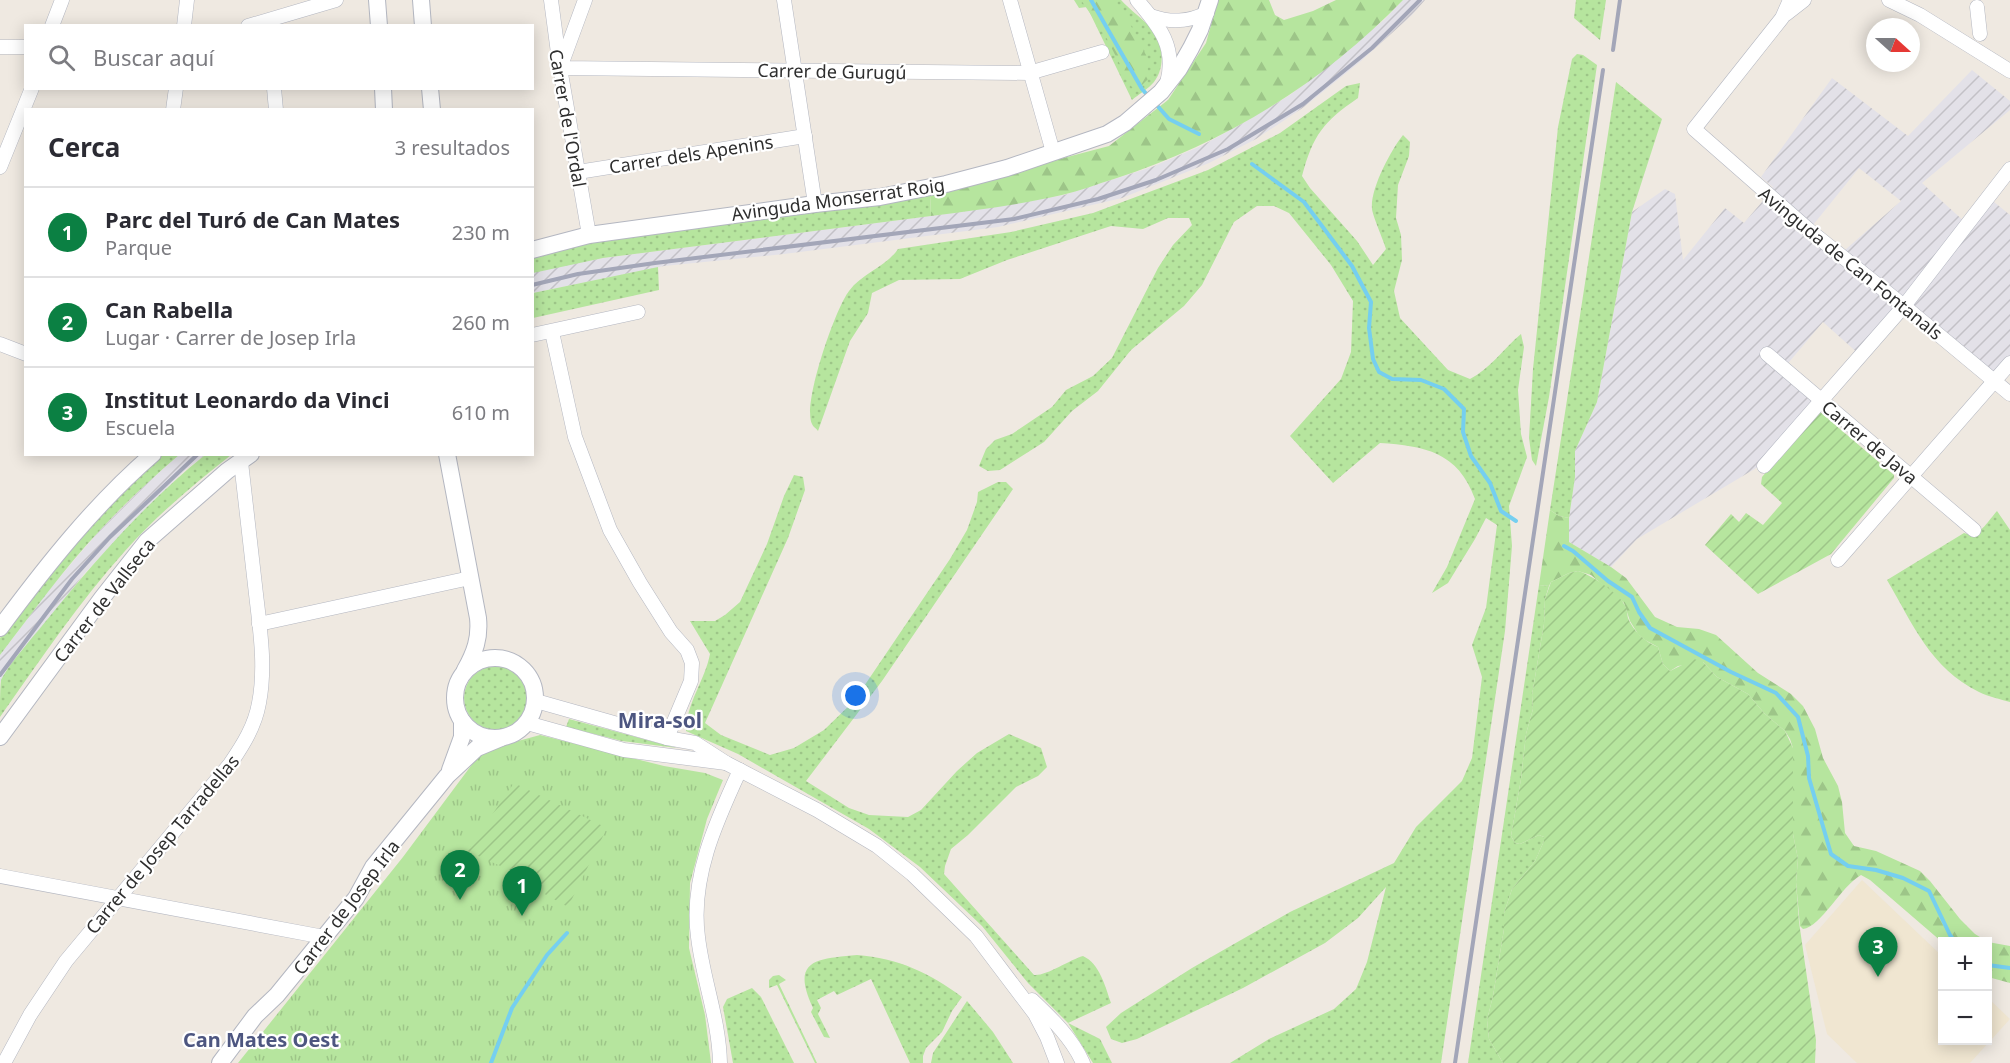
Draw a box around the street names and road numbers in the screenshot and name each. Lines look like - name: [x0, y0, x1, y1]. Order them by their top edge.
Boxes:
- street label: Carrer de l'Ordal: [544, 47, 592, 189]
- street label: Carrer de Gurugú: [757, 58, 907, 84]
- street label: Carrer dels Apenins: [607, 129, 775, 179]
- street label: Avinguda Monserrat Roig: [730, 172, 946, 226]
- street label: Avinguda de Can Fontanals: [1754, 181, 1948, 345]
- street label: Carrer de Java: [1817, 395, 1923, 489]
- street label: Carrer de Vallseca: [48, 533, 160, 667]
- street label: Carrer de Josep Tarradellas: [80, 749, 244, 939]
- street label: Carrer de Josep Irla: [287, 835, 405, 979]

